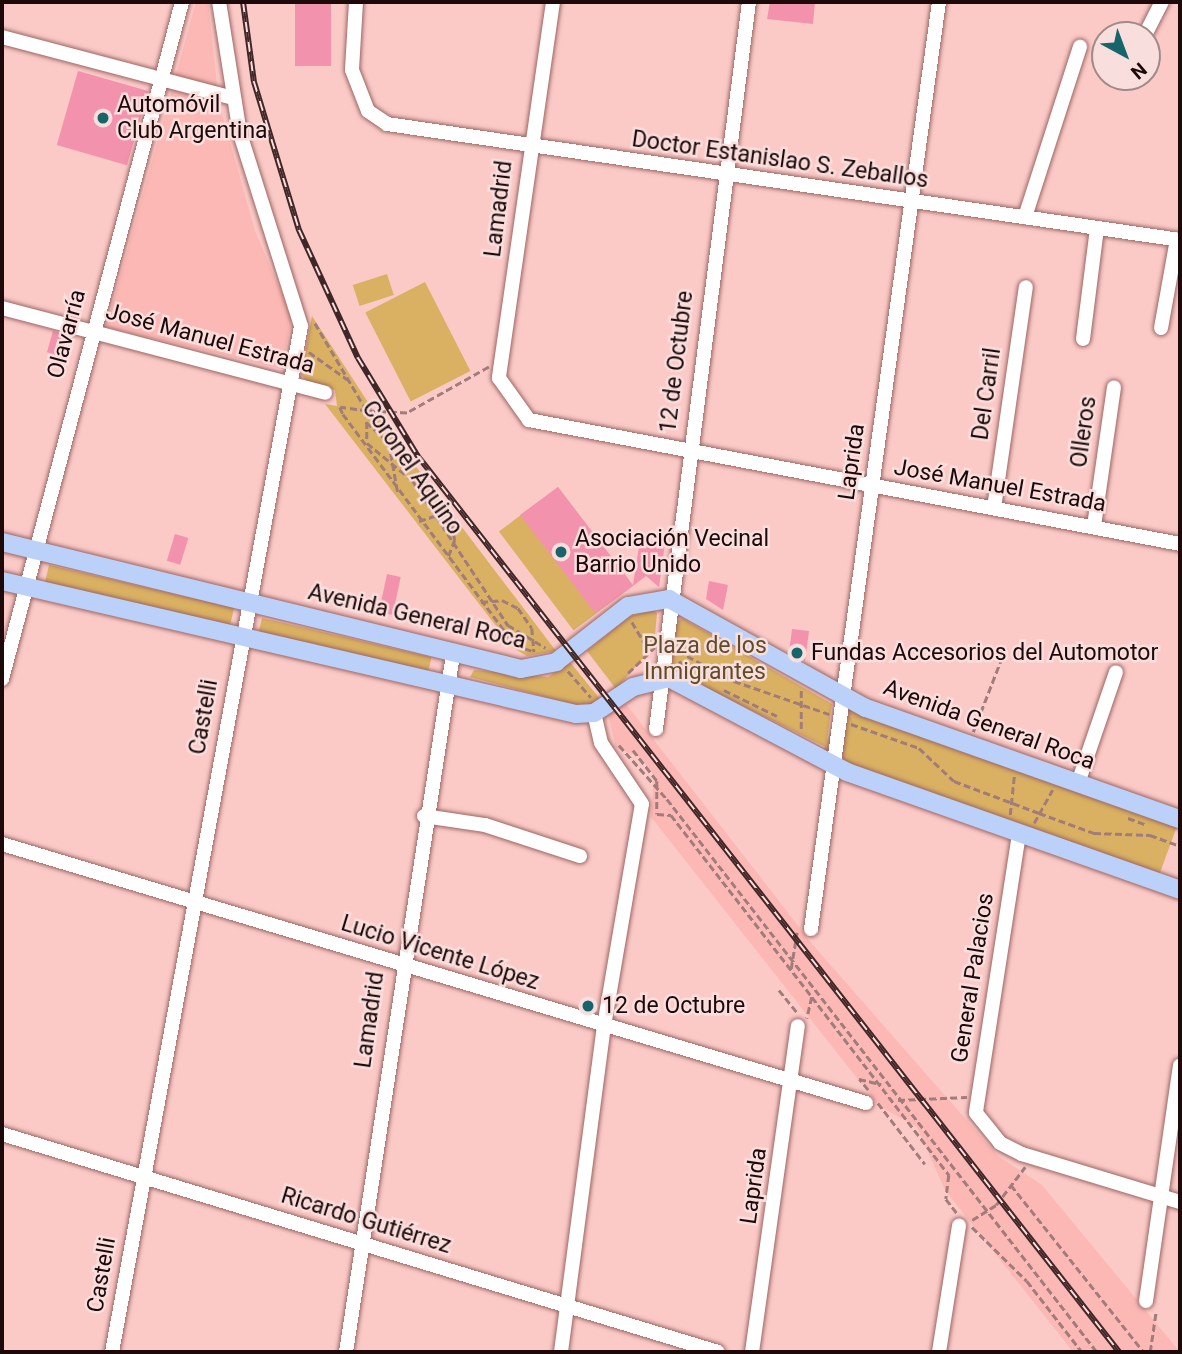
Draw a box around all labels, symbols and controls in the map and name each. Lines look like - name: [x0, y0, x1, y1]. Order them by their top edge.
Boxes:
- north arrow: [1091, 21, 1161, 91]
- text: N: [1126, 58, 1151, 84]
- place label: Automóvil Club Argentina: [117, 91, 268, 145]
- marker: Automóvil Club Argentina: [95, 110, 111, 126]
- street label: Doctor Estanislao S. Zeballos: [630, 126, 930, 194]
- street label: Lamadrid: [479, 159, 519, 259]
- street label: Olavarría: [42, 286, 92, 382]
- street label: 12 de Octubre: [655, 289, 699, 435]
- street label: José Manuel Estrada: [103, 298, 317, 380]
- street label: Del Carril: [967, 346, 1007, 442]
- street label: Olleros: [1065, 395, 1103, 469]
- street label: Coronel Aquino: [356, 396, 468, 540]
- street label: Laprida: [833, 422, 871, 502]
- street label: José Manuel Estrada: [892, 454, 1108, 518]
- place label: Asociación Vecinal Barrio Unido: [575, 525, 769, 579]
- marker: Asociación Vecinal Barrio Unido: [553, 544, 569, 560]
- street label: Avenida General Roca: [305, 578, 529, 656]
- park label: Plaza de los Inmigrantes: [643, 632, 767, 686]
- place label: Fundas Accesorios del Automotor: [811, 639, 1158, 667]
- marker: Fundas Accesorios del Automotor: [789, 645, 805, 661]
- street label: Avenida General Roca: [880, 674, 1098, 776]
- street label: Castelli: [184, 677, 224, 757]
- street label: General Palacios: [946, 891, 1000, 1065]
- street label: Lucio Vicente López: [338, 910, 542, 996]
- street label: Lamadrid: [350, 970, 390, 1070]
- place label: 12 de Octubre: [602, 992, 745, 1020]
- marker: 12 de Octubre: [580, 998, 596, 1014]
- street label: Laprida: [735, 1146, 773, 1226]
- street label: Ricardo Gutiérrez: [278, 1182, 454, 1260]
- street label: Castelli: [82, 1235, 122, 1315]

